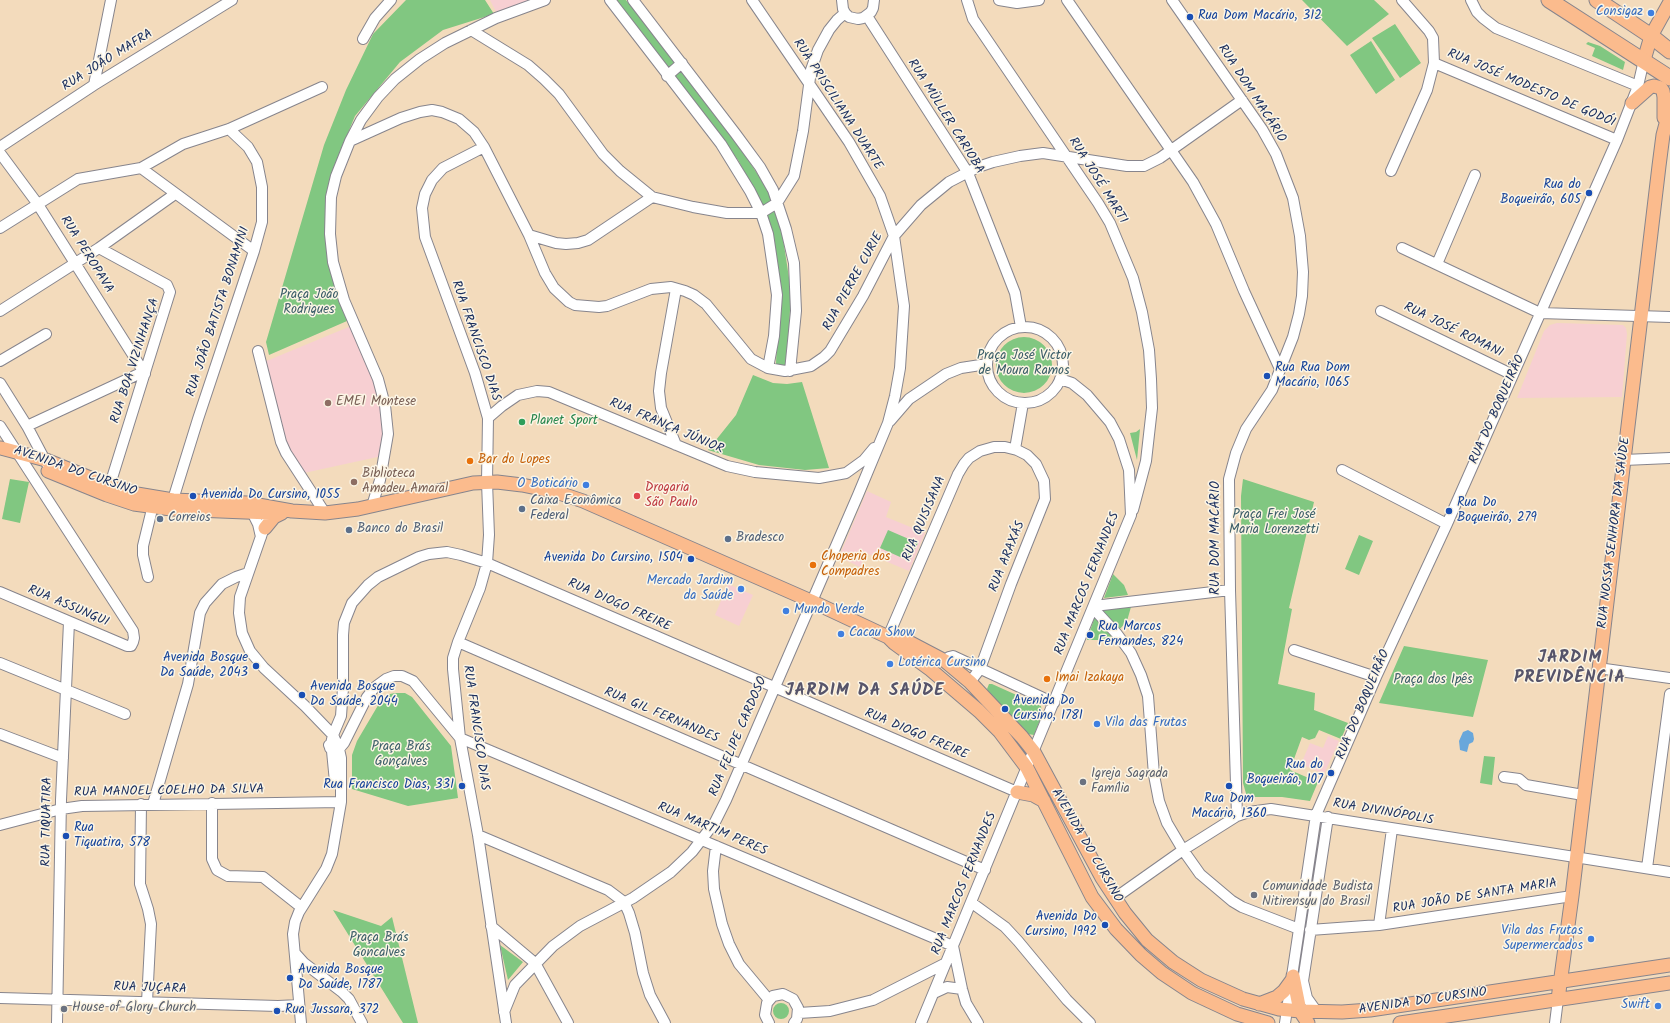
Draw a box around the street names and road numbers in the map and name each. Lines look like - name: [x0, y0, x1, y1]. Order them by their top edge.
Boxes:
- street label: RUA JOÃO MAFRA: [60, 27, 156, 95]
- street label: RUA PRISCILIANA DUARTE: [789, 37, 885, 173]
- street label: RUA DOM MACÁRIO: [1213, 42, 1289, 146]
- street label: RUA JOSÉ MODESTO DE GODÓI: [1445, 46, 1617, 132]
- street label: RUA MÜLLER CARIOBA: [903, 57, 987, 177]
- street label: RUA JOSÉ MARTI: [1064, 135, 1130, 227]
- street label: RUA PEROPAVA: [56, 213, 116, 297]
- street label: RUA JOÃO BATISTA BONAMINI: [184, 225, 254, 399]
- street label: RUA PIERRE CURIE: [821, 230, 887, 334]
- street label: RUA FRANCISCO DIAS: [447, 279, 503, 403]
- street label: RUA BOA VIZINHANÇA: [108, 296, 164, 426]
- street label: RUA JOSÉ ROMANI: [1401, 300, 1505, 362]
- street label: RUA DO BOQUEIRÃO: [1467, 353, 1529, 467]
- street label: RUA FRANÇA JÚNIOR: [606, 396, 726, 458]
- street label: RUA NOSSA SENHORA DA SAÚDE: [1596, 436, 1634, 630]
- street label: AVENIDA DO CURSINO: [11, 444, 139, 500]
- street label: RUA QUISISANA: [900, 474, 950, 564]
- street label: RUA DOM MACÁRIO: [1209, 481, 1225, 595]
- street label: RUA MARCOS FERNANDES: [1052, 510, 1124, 658]
- street label: RUA ARAXÁS: [987, 519, 1029, 595]
- street label: RUA DIOGO FREIRE: [565, 576, 673, 636]
- street label: RUA ASSUNGUI: [25, 583, 111, 631]
- street label: RUA DO BOQUEIRÃO: [1334, 648, 1394, 762]
- street label: RUA FRANCISCO DIAS: [458, 664, 492, 792]
- street label: RUA FELIPE CARDOSO: [707, 675, 771, 799]
- street label: RUA GIL FERNANDES: [601, 685, 721, 747]
- street label: RUA DIOGO FREIRE: [862, 706, 970, 764]
- street label: RUA TIQUATIRA: [39, 777, 57, 867]
- street label: RUA MANOEL COELHO DA SILVA: [74, 783, 264, 801]
- street label: AVENIDA DO CURSINO: [1047, 786, 1125, 906]
- street label: RUA DIVINÓPOLIS: [1332, 796, 1434, 830]
- street label: RUA MARTIM PERES: [655, 800, 769, 860]
- street label: RUA MARCOS FERNANDES: [929, 810, 1001, 958]
- street label: RUA JOÃO DE SANTA MARIA: [1392, 876, 1558, 918]
- street label: RUA JUÇARA: [113, 980, 187, 998]
- street label: AVENIDA DO CURSINO: [1358, 985, 1488, 1019]

